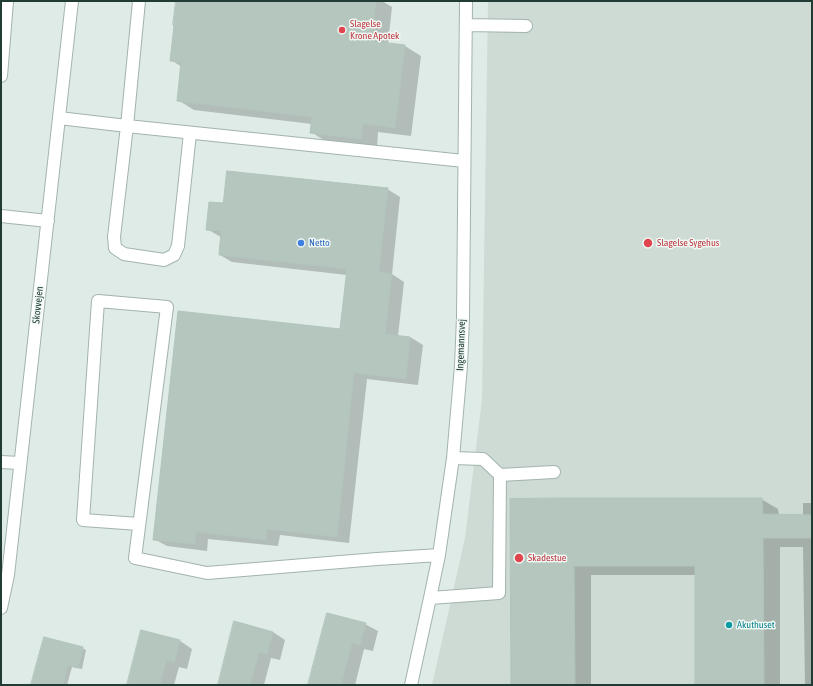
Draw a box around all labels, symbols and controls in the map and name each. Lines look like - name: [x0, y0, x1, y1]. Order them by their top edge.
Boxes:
- place label: Slagelse Krone Apotek: [350, 18, 399, 42]
- marker: Slagelse Krone Apotek: [337, 25, 347, 35]
- place label: Netto: [309, 237, 330, 249]
- marker: Slagelse Sygehus: [642, 237, 654, 249]
- place label: Slagelse Sygehus: [657, 237, 719, 249]
- marker: Netto: [296, 238, 306, 248]
- street label: Skovvejen: [30, 286, 46, 324]
- street label: Ingemannsvej: [454, 319, 468, 371]
- marker: Skadestue: [513, 552, 525, 564]
- place label: Skadestue: [528, 552, 566, 564]
- place label: Akuthuset: [737, 619, 775, 631]
- marker: Akuthuset: [724, 620, 734, 630]

